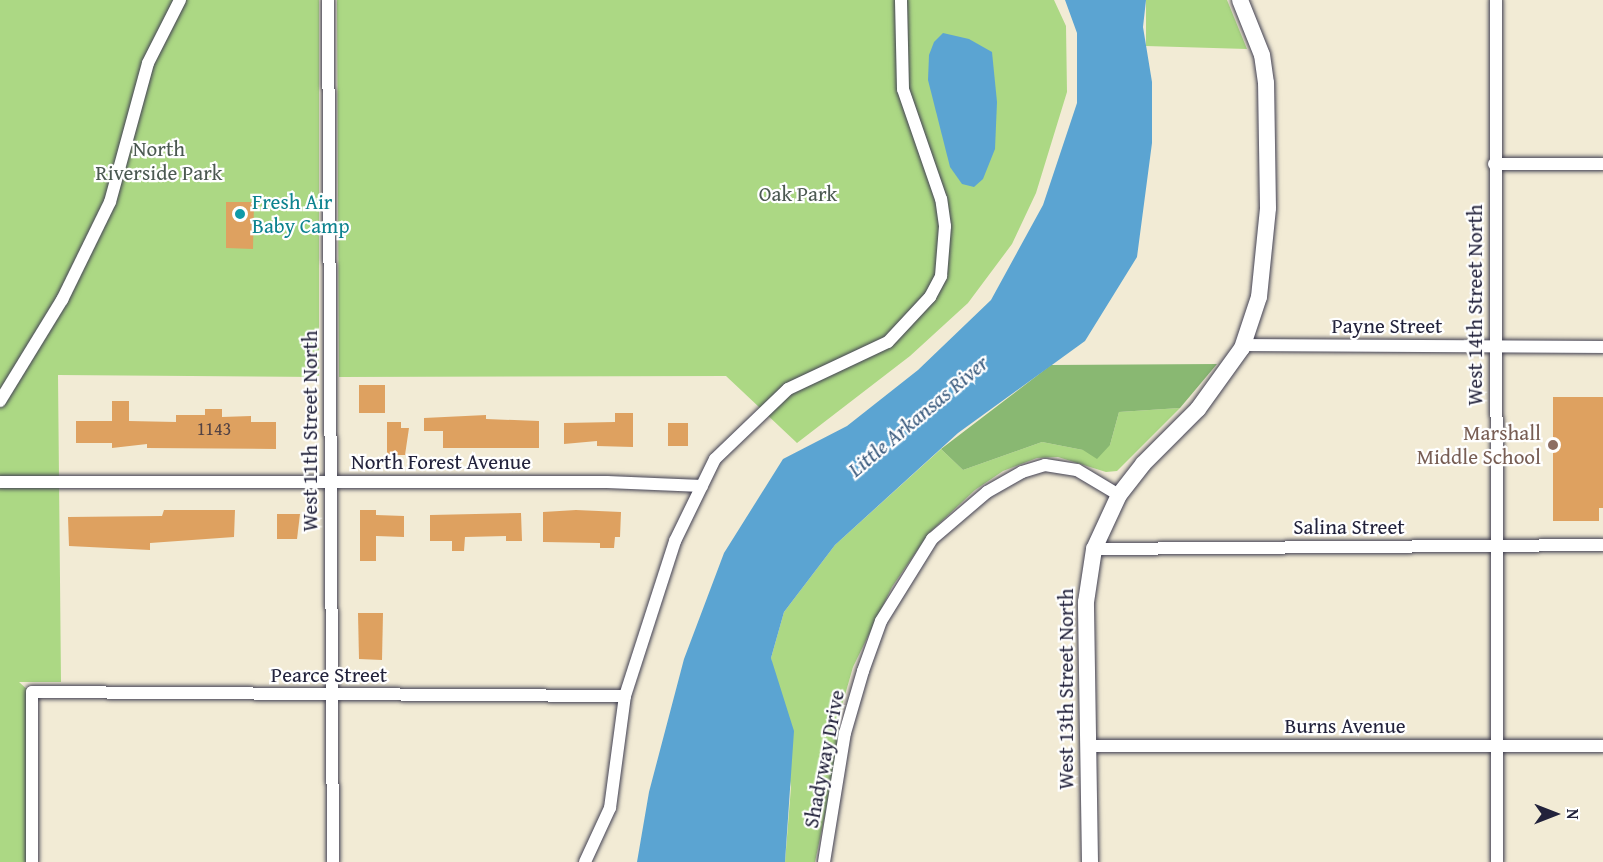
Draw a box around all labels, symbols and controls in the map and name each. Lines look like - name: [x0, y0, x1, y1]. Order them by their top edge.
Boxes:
- park label: North Riverside Park: [96, 136, 222, 186]
- park label: Oak Park: [759, 181, 837, 207]
- place label: Fresh Air Baby Camp: [252, 189, 350, 239]
- street label: West 14th Street North: [1462, 204, 1488, 406]
- marker: Fresh Air Baby Camp: [233, 207, 247, 221]
- street label: Payne Street: [1331, 313, 1443, 339]
- street label: West 11th Street North: [297, 330, 323, 532]
- water label: Little Arkansas River: [842, 350, 994, 482]
- house number: 1143: [197, 418, 231, 440]
- place label: Marshall Middle School: [1417, 420, 1541, 470]
- marker: Marshall Middle School: [1546, 438, 1560, 452]
- street label: North Forest Avenue: [351, 449, 531, 475]
- street label: Salina Street: [1293, 514, 1405, 540]
- street label: West 13th Street North: [1053, 588, 1079, 790]
- street label: Pearce Street: [271, 662, 387, 688]
- street label: Shadyway Drive: [798, 688, 850, 830]
- street label: Burns Avenue: [1284, 713, 1406, 739]
- north arrow: [1525, 784, 1585, 844]
- text: N: [1561, 809, 1585, 819]

